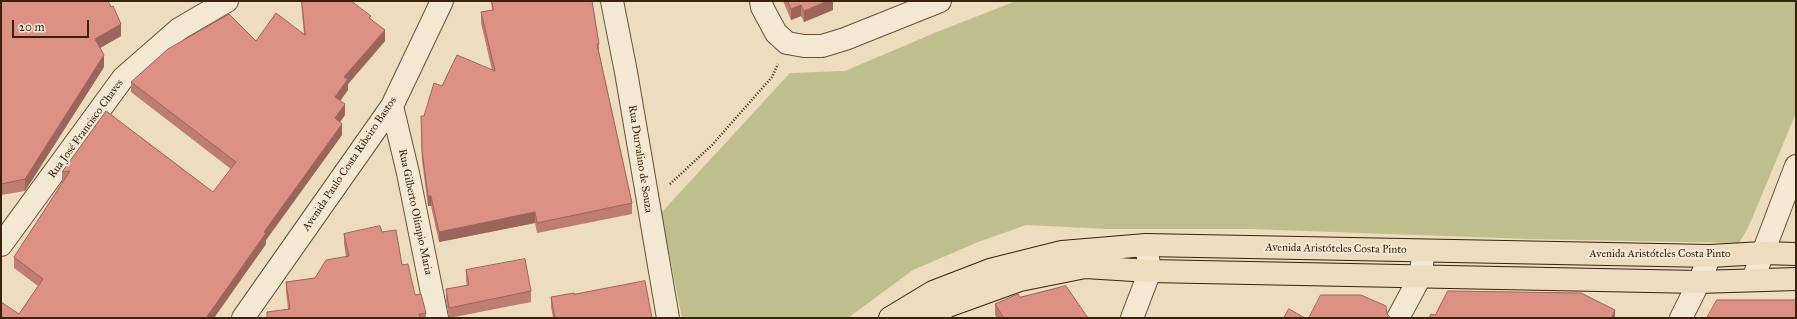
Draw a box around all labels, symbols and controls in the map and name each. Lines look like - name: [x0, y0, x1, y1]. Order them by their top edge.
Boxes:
- scale bar: [14, 12, 91, 38]
- text: 20 m: [19, 20, 45, 34]
- street label: Rua José Francisco Chaves: [46, 77, 126, 181]
- street label: Avenida Paulo Costa Ribeiro Bastos: [300, 94, 400, 234]
- street label: Rua Durvalino de Souza: [625, 104, 655, 214]
- street label: Rua Gilberto Olímpio Maria: [395, 148, 435, 276]
- street label: Avenida Aristóteles Costa Pinto: [1265, 241, 1407, 257]
- street label: Avenida Aristóteles Costa Pinto: [1589, 247, 1731, 261]

